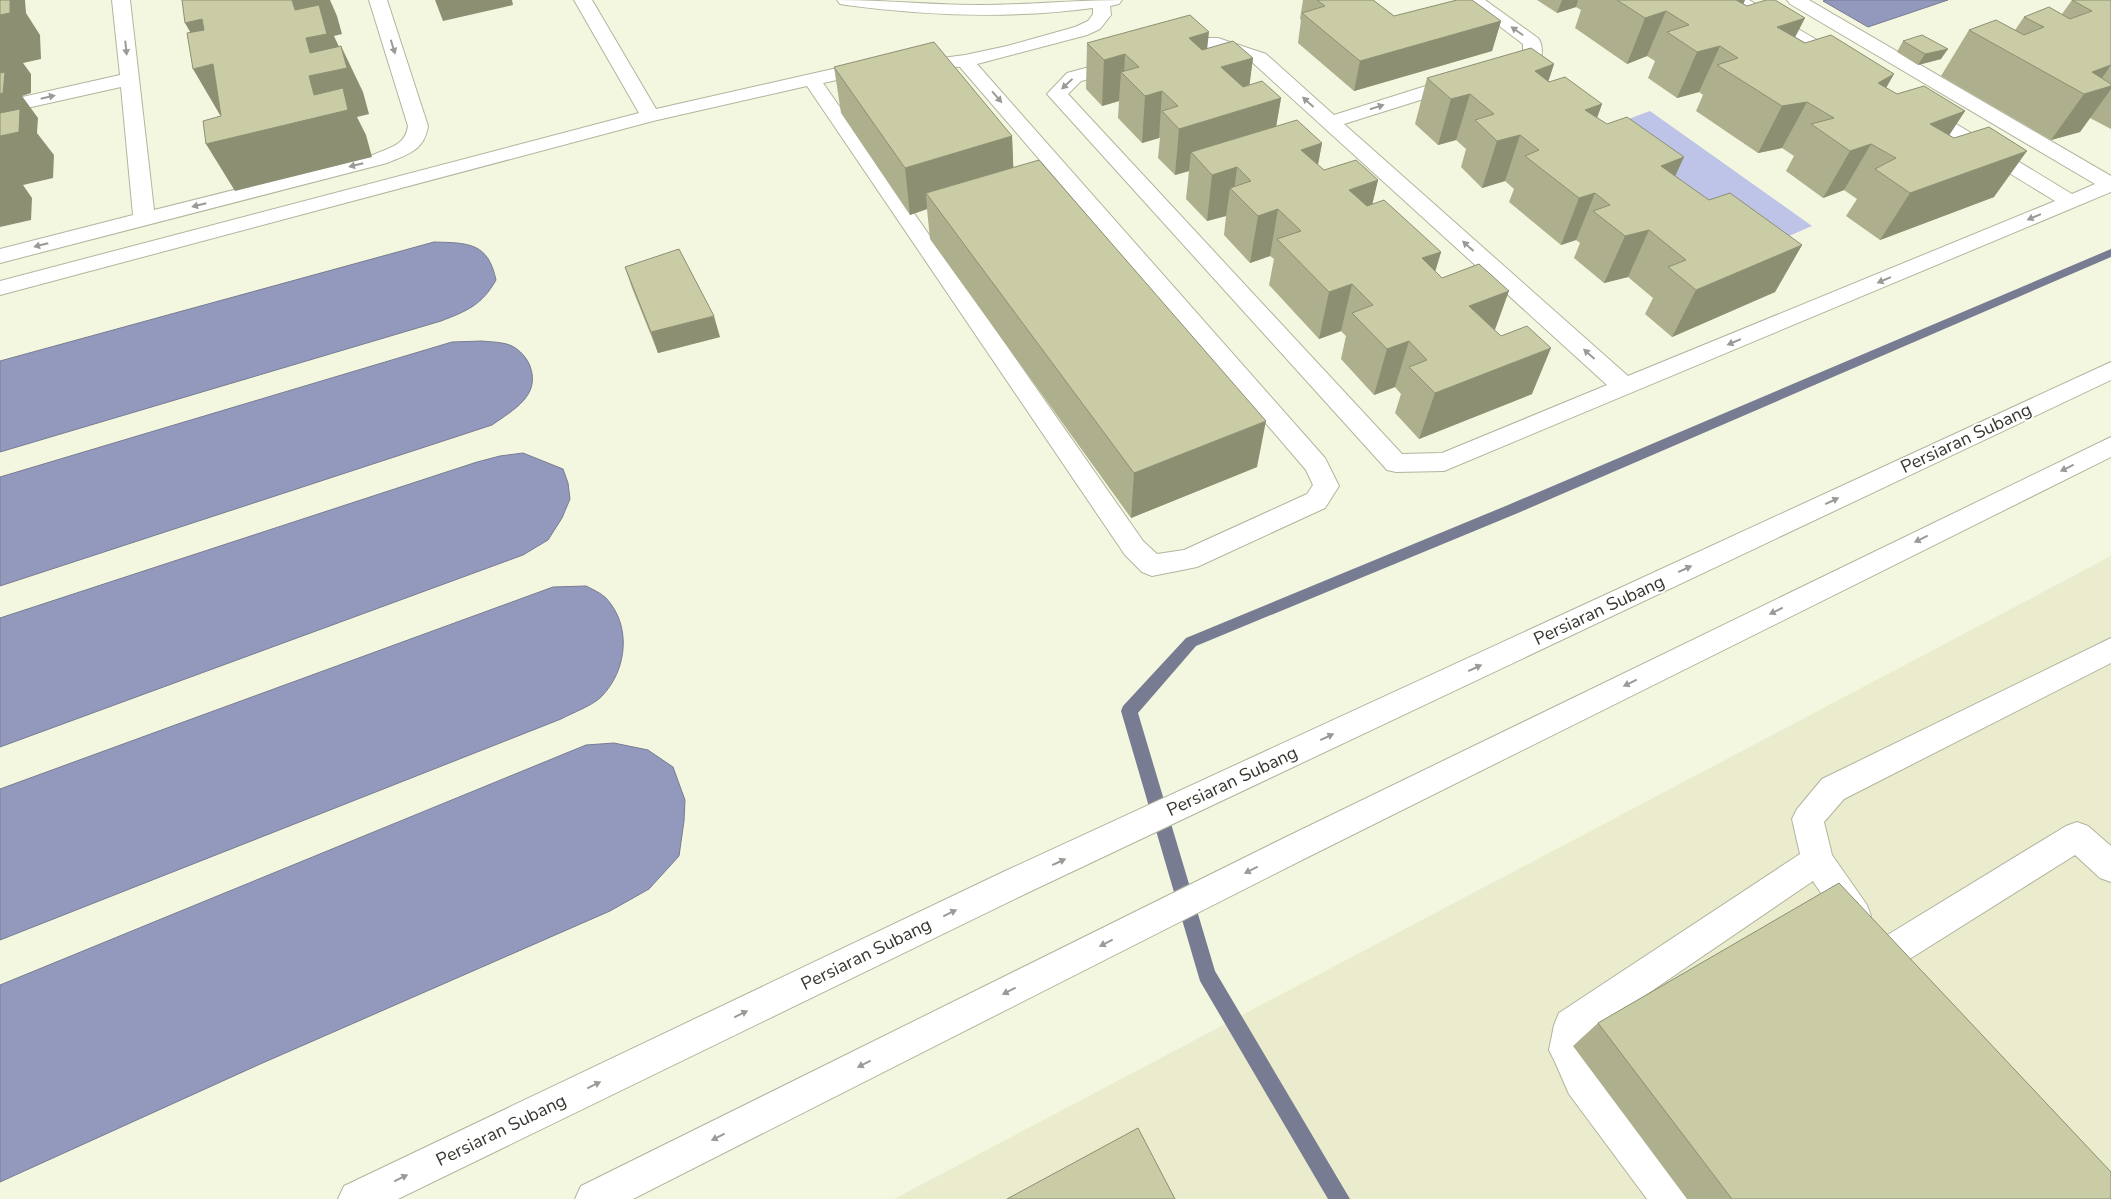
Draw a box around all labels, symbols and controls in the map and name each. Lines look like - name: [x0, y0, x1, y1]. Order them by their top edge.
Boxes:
- one-way arrow: [1510, 26, 1524, 36]
- one-way arrow: [389, 39, 397, 54]
- one-way arrow: [122, 41, 130, 57]
- one-way arrow: [1062, 78, 1074, 90]
- one-way arrow: [992, 91, 1003, 104]
- one-way arrow: [40, 93, 55, 101]
- one-way arrow: [1303, 96, 1315, 108]
- one-way arrow: [1370, 103, 1385, 111]
- one-way arrow: [349, 161, 364, 169]
- one-way arrow: [191, 201, 206, 209]
- one-way arrow: [2027, 214, 2041, 222]
- one-way arrow: [1463, 240, 1475, 252]
- one-way arrow: [34, 242, 49, 250]
- one-way arrow: [1877, 276, 1891, 284]
- one-way arrow: [1726, 338, 1741, 346]
- one-way arrow: [1583, 349, 1596, 360]
- street label: Persiaran Subang: [1897, 397, 2035, 479]
- one-way arrow: [2060, 464, 2074, 472]
- one-way arrow: [1825, 496, 1839, 504]
- one-way arrow: [1914, 535, 1929, 543]
- one-way arrow: [1678, 565, 1692, 573]
- street label: Persiaran Subang: [1530, 569, 1668, 651]
- one-way arrow: [1769, 607, 1783, 615]
- one-way arrow: [1468, 664, 1482, 672]
- one-way arrow: [1623, 679, 1637, 687]
- one-way arrow: [1320, 733, 1335, 741]
- street label: Persiaran Subang: [1163, 740, 1301, 822]
- one-way arrow: [1052, 858, 1066, 866]
- one-way arrow: [1244, 866, 1258, 874]
- one-way arrow: [943, 909, 957, 917]
- street label: Persiaran Subang: [797, 912, 935, 996]
- one-way arrow: [1099, 939, 1113, 947]
- one-way arrow: [1002, 987, 1016, 995]
- one-way arrow: [734, 1010, 748, 1018]
- one-way arrow: [857, 1060, 871, 1068]
- one-way arrow: [587, 1080, 601, 1088]
- street label: Persiaran Subang: [432, 1088, 570, 1172]
- one-way arrow: [711, 1133, 726, 1141]
- one-way arrow: [393, 1174, 408, 1182]

